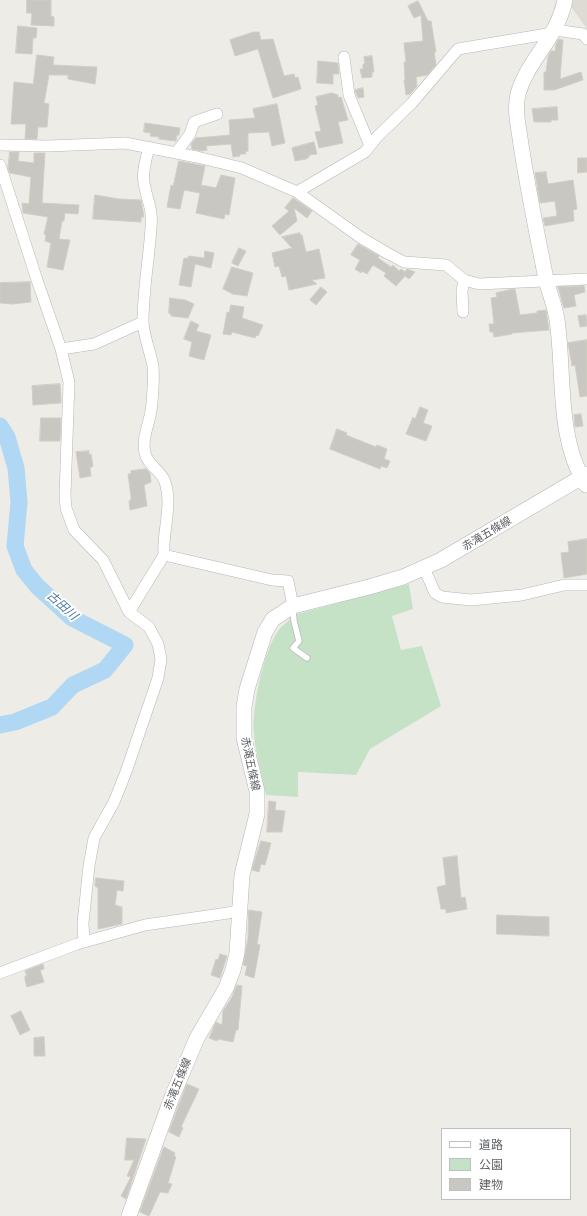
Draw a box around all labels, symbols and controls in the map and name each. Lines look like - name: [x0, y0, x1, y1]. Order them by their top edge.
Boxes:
- street label: 赤滝五條線: [460, 514, 514, 554]
- water label: 古田川: [44, 589, 80, 623]
- street label: 赤滝五條線: [238, 736, 262, 792]
- street label: 赤滝五條線: [162, 1056, 194, 1112]
- legend: [441, 1128, 571, 1200]
- text: 道路: [479, 1136, 503, 1153]
- text: 公園: [479, 1156, 503, 1173]
- text: 建物: [479, 1176, 503, 1193]

